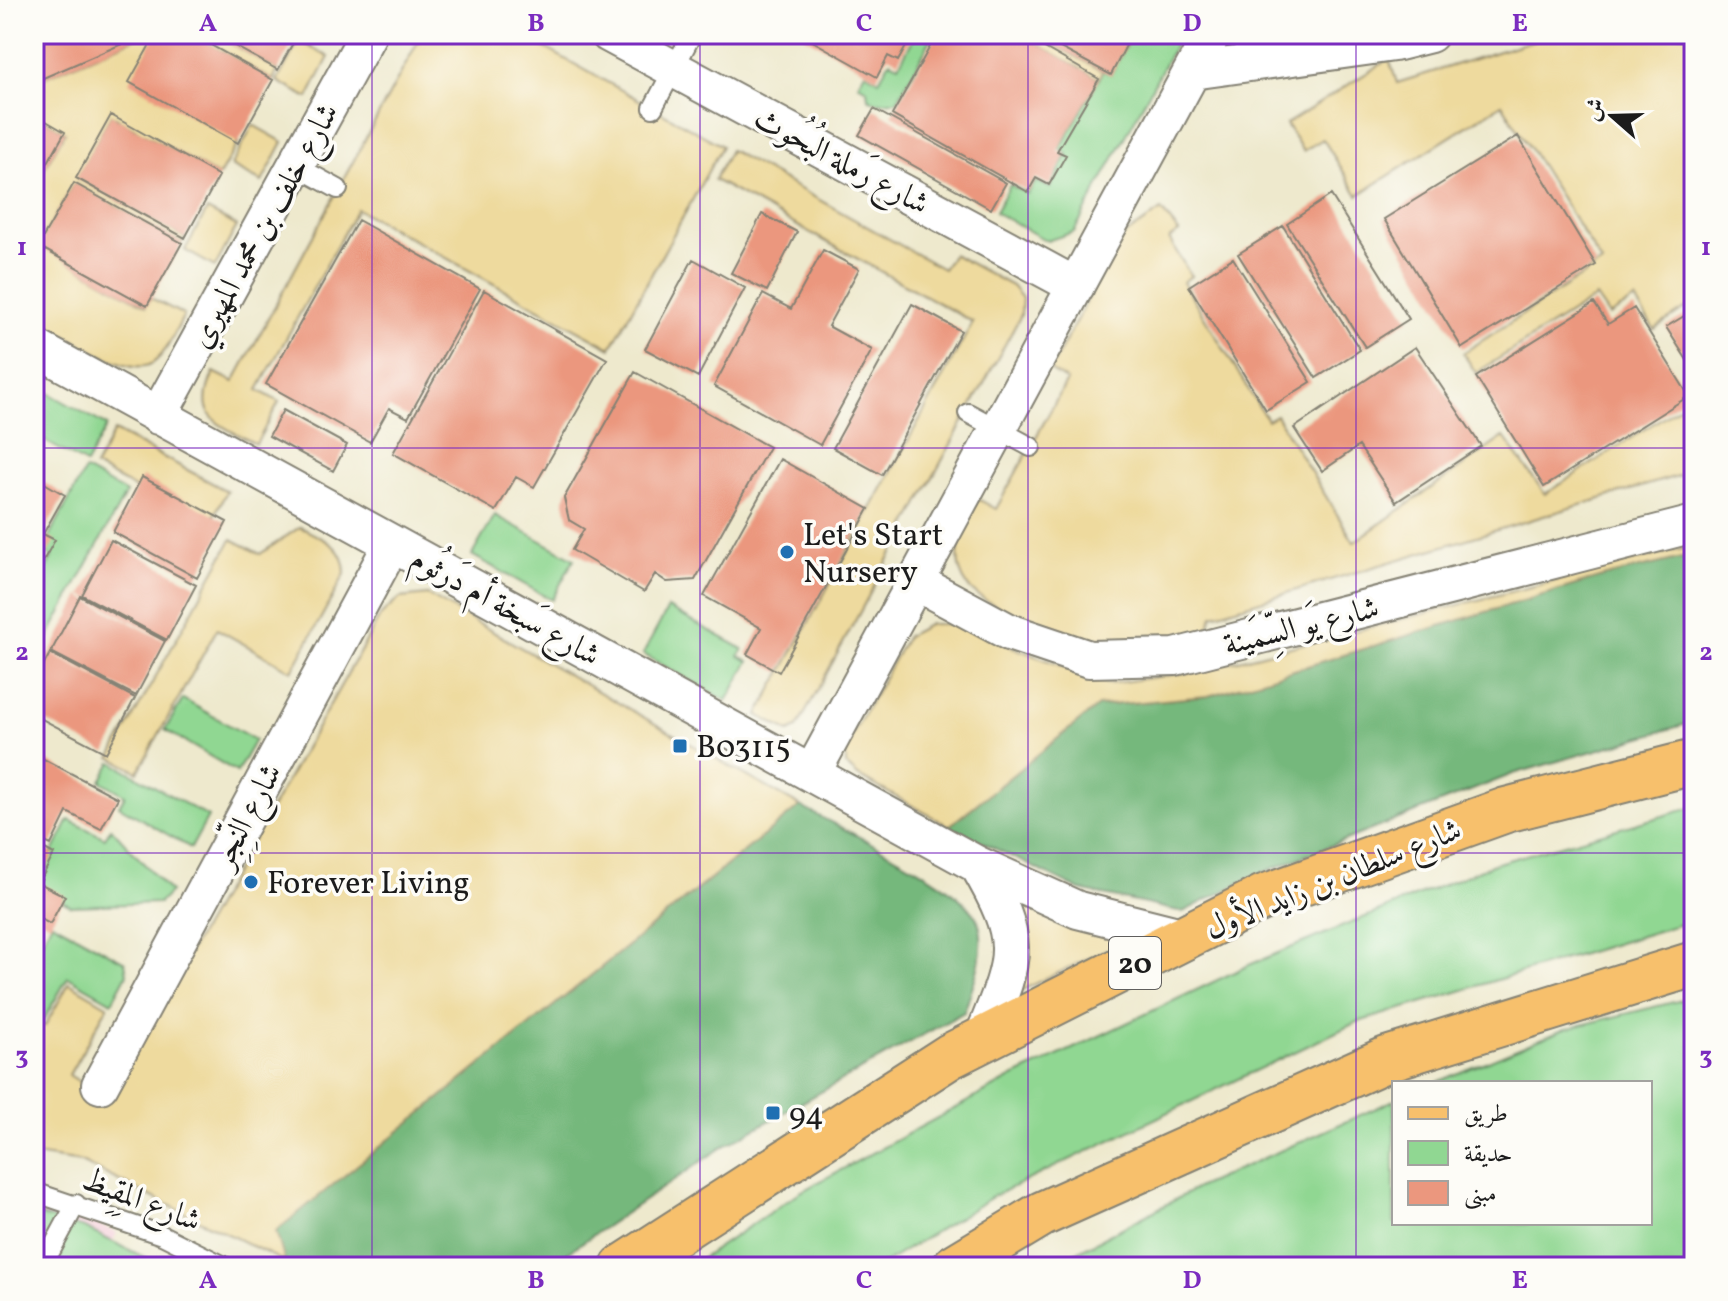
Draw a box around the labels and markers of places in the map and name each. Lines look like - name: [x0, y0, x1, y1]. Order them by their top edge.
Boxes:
- place label: Let's Start Nursery: [803, 515, 943, 596]
- marker: Let's Start Nursery: [778, 543, 796, 561]
- place label: B03115: [696, 727, 791, 771]
- marker: B03115: [671, 737, 689, 755]
- place label: Forever Living: [267, 863, 470, 907]
- marker: Forever Living: [242, 873, 260, 891]
- place label: 94: [789, 1094, 824, 1138]
- marker: 94: [764, 1104, 782, 1122]

